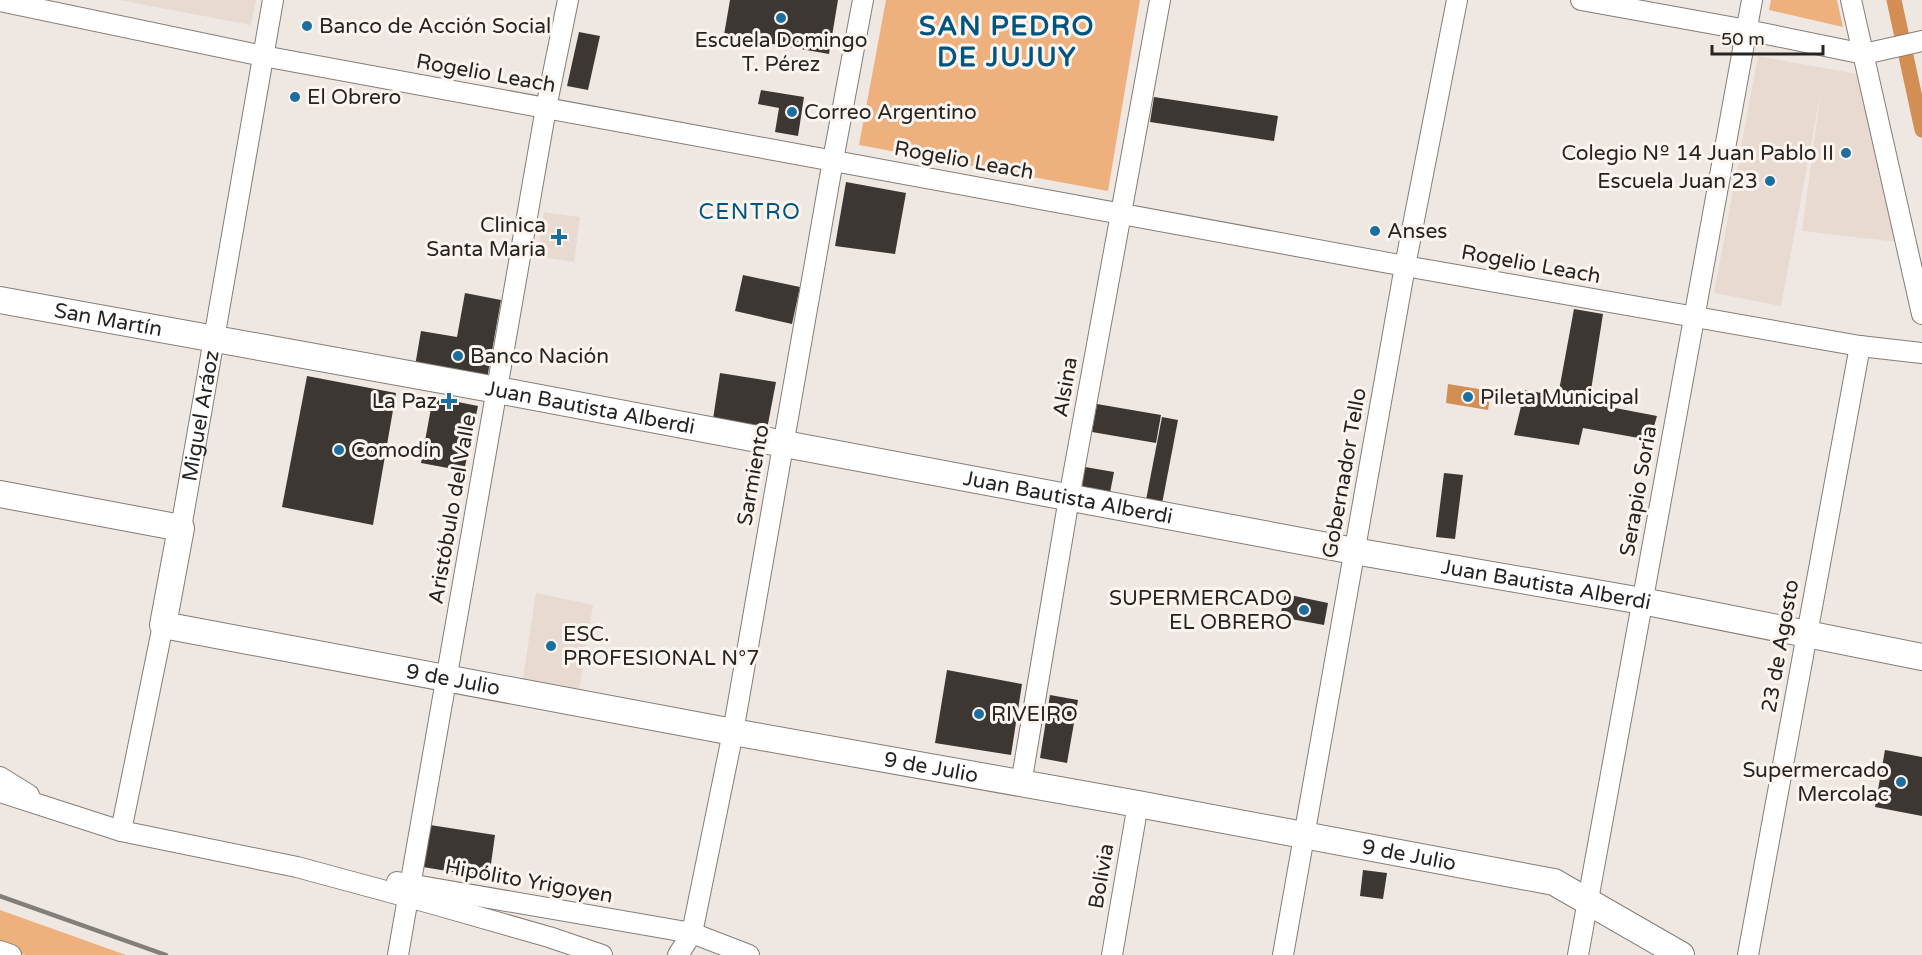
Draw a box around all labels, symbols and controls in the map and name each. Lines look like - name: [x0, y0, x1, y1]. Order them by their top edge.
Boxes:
- district label: SAN PEDRO DE JUJUY: [919, 10, 1095, 74]
- marker: Escuela Domingo T. Pérez: [774, 11, 788, 25]
- place label: Banco de Acción Social: [319, 14, 551, 39]
- scale bar: [1712, 18, 1823, 56]
- marker: Banco de Acción Social: [300, 19, 314, 33]
- place label: Escuela Domingo T. Pérez: [694, 28, 868, 77]
- text: 50 m: [1721, 28, 1765, 50]
- street label: Rogelio Leach: [414, 49, 558, 98]
- place label: El Obrero: [307, 85, 401, 110]
- marker: El Obrero: [288, 90, 302, 104]
- place label: Correo Argentino: [804, 100, 977, 125]
- marker: Correo Argentino: [785, 105, 799, 119]
- street label: Rogelio Leach: [892, 136, 1036, 185]
- place label: Colegio Nº 14 Juan Pablo II: [1562, 141, 1834, 166]
- marker: Colegio Nº 14 Juan Pablo II: [1839, 146, 1853, 160]
- place label: Escuela Juan 23: [1597, 169, 1758, 194]
- marker: Escuela Juan 23: [1763, 174, 1777, 188]
- district label: CENTRO: [699, 199, 801, 225]
- place label: Clinica Santa Maria: [426, 213, 546, 262]
- place label: Anses: [1387, 219, 1447, 244]
- marker: Anses: [1368, 224, 1382, 238]
- marker: Clinica Santa Maria: [550, 228, 568, 246]
- street label: Rogelio Leach: [1459, 240, 1603, 289]
- street label: San Martín: [52, 298, 164, 342]
- place label: Banco Nación: [470, 344, 609, 369]
- street label: Miguel Aráoz: [177, 348, 225, 483]
- marker: Banco Nación: [451, 349, 465, 363]
- street label: Alsina: [1048, 355, 1083, 419]
- street label: Juan Bautista Alberdi: [484, 376, 697, 440]
- place label: Pileta Municipal: [1480, 385, 1639, 410]
- street label: Gobernador Tello: [1317, 386, 1372, 560]
- place label: La Paz: [372, 389, 437, 414]
- marker: Pileta Municipal: [1461, 390, 1475, 404]
- marker: La Paz: [442, 394, 456, 408]
- street label: Aristóbulo del Valle: [423, 412, 482, 606]
- street label: Sarmiento: [732, 423, 775, 528]
- street label: Serapio Soria: [1615, 424, 1662, 558]
- place label: Comodín: [351, 438, 441, 463]
- marker: Comodín: [332, 443, 346, 457]
- street label: Juan Bautista Alberdi: [961, 466, 1175, 530]
- street label: Juan Bautista Alberdi: [1439, 554, 1653, 615]
- street label: 23 de Agosto: [1757, 578, 1804, 714]
- place label: SUPERMERCADO EL OBRERO: [1109, 586, 1292, 635]
- marker: SUPERMERCADO EL OBRERO: [1297, 603, 1311, 617]
- place label: ESC. PROFESIONAL N°7: [563, 622, 759, 671]
- marker: ESC. PROFESIONAL N°7: [544, 639, 558, 653]
- street label: 9 de Julio: [404, 659, 502, 701]
- place label: RIVEIRO: [991, 702, 1078, 727]
- marker: RIVEIRO: [972, 707, 986, 721]
- street label: 9 de Julio: [882, 747, 980, 788]
- place label: Supermercado Mercolac: [1742, 758, 1889, 807]
- marker: Supermercado Mercolac: [1894, 775, 1908, 789]
- street label: 9 de Julio: [1360, 834, 1458, 876]
- street label: Bolivia: [1083, 841, 1120, 911]
- street label: Hipólito Yrigoyen: [443, 854, 615, 909]

